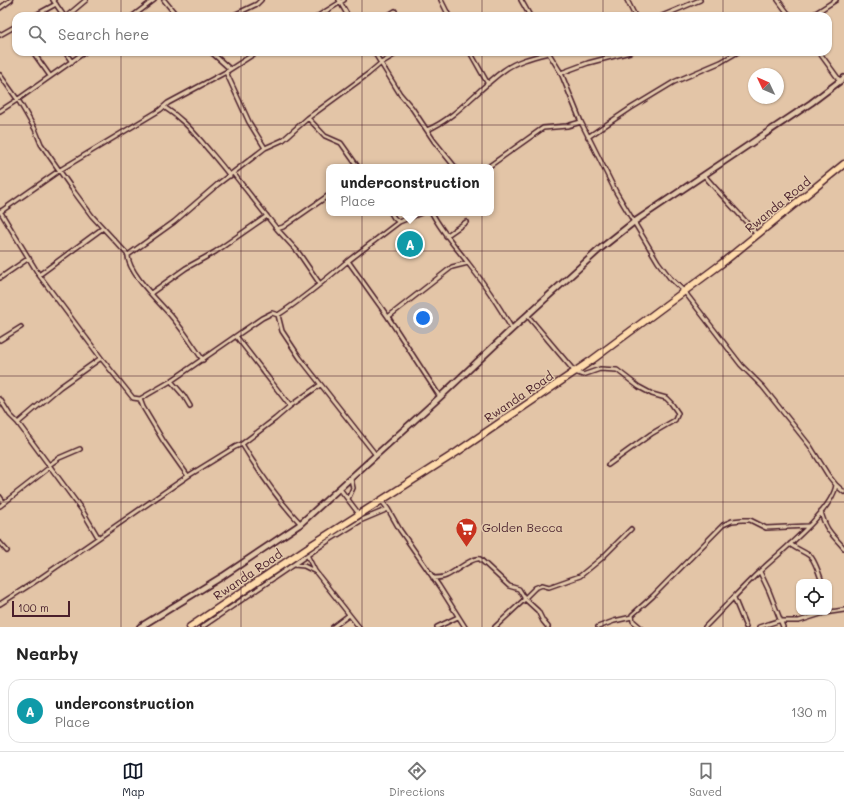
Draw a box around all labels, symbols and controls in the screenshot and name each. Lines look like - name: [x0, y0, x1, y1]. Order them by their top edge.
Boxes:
- search box: [12, 12, 832, 56]
- icon: search: [26, 23, 48, 45]
- text: Search here: [58, 24, 149, 44]
- north arrow: [748, 68, 784, 104]
- popup: [326, 164, 494, 216]
- text: underconstruction: [340, 172, 480, 192]
- street label: Rwanda Road: [741, 173, 814, 236]
- text: Place: [340, 192, 375, 209]
- pin: A: [397, 229, 423, 259]
- your location: [413, 308, 433, 328]
- street label: Rwanda Road: [481, 367, 556, 425]
- supermarket icon: Golden Becca: [453, 515, 479, 548]
- place label: Golden Becca: [482, 519, 563, 535]
- street label: Rwanda Road: [210, 545, 285, 603]
- map controls: [796, 579, 832, 615]
- button: locate: [796, 579, 832, 615]
- scale bar: [12, 599, 70, 618]
- text: 100 m: [18, 600, 49, 615]
- text: Nearby: [16, 642, 78, 664]
- text: underconstruction: [55, 693, 194, 713]
- text: A: [25, 703, 35, 720]
- text: 130 m: [791, 703, 827, 720]
- text: Place: [55, 713, 90, 730]
- tab: Map: [122, 760, 145, 799]
- tab: Directions: [389, 760, 445, 799]
- tab: Saved: [689, 760, 722, 799]

